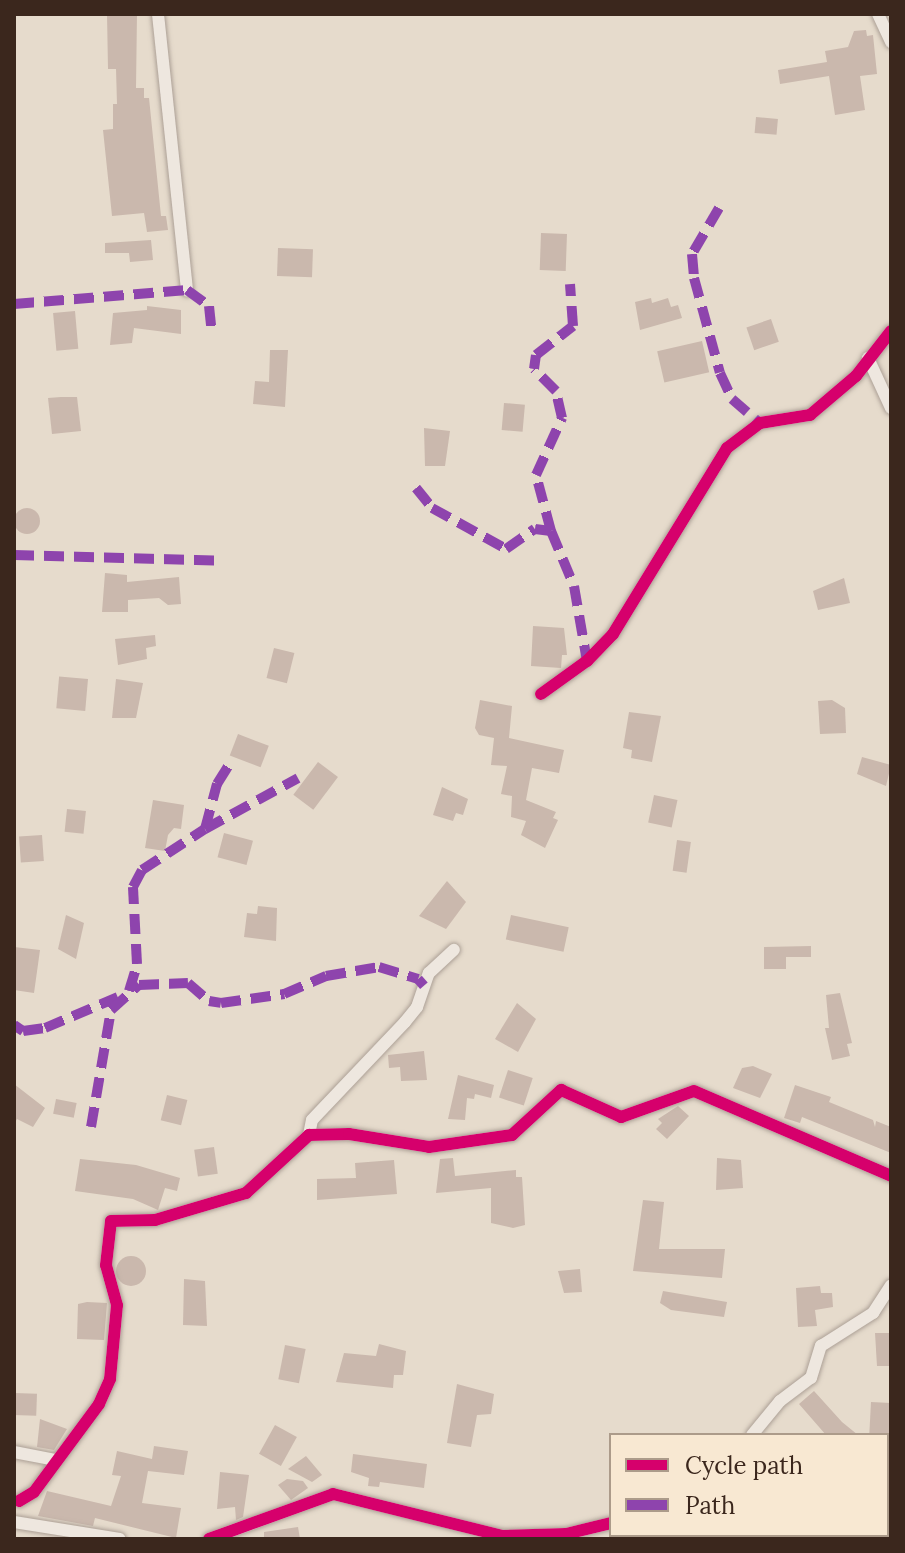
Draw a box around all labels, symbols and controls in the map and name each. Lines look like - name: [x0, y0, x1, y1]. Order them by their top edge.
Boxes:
- legend: [609, 1433, 889, 1537]
- text: Cycle path: [685, 1450, 803, 1481]
- text: Path: [685, 1490, 735, 1521]

